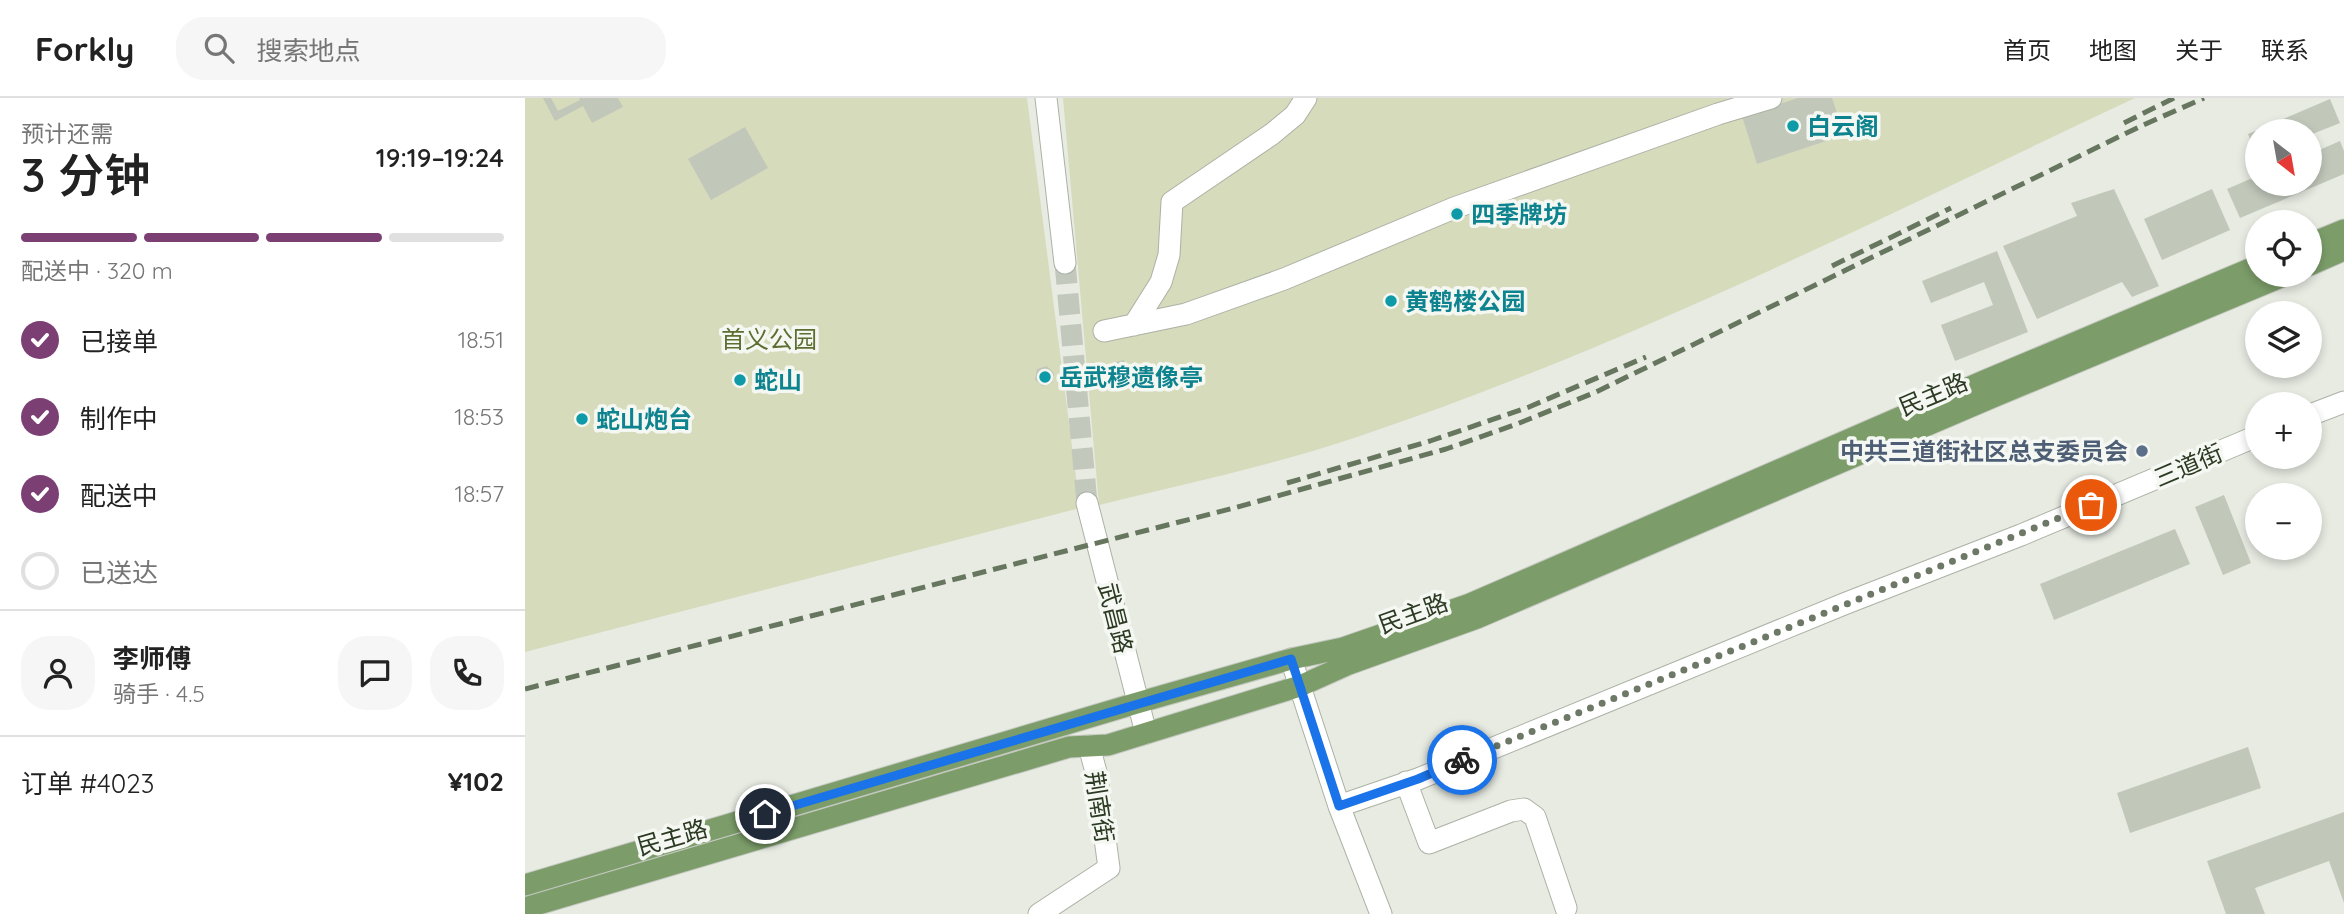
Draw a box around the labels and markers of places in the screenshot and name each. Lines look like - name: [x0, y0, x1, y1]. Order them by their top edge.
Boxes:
- place label: 白云阁: [1807, 111, 1879, 141]
- marker: 白云阁: [1785, 118, 1801, 134]
- place label: 四季牌坊: [1471, 199, 1567, 229]
- marker: 四季牌坊: [1449, 206, 1465, 222]
- place label: 黄鹤楼公园: [1405, 286, 1525, 316]
- marker: 黄鹤楼公园: [1383, 293, 1399, 309]
- place label: 岳武穆遗像亭: [1059, 362, 1203, 392]
- place label: 蛇山: [754, 365, 802, 395]
- marker: 岳武穆遗像亭: [1037, 369, 1053, 385]
- marker: 蛇山: [732, 372, 748, 388]
- place label: 蛇山炮台: [596, 404, 692, 434]
- marker: 蛇山炮台: [574, 411, 590, 427]
- place label: 中共三道街社区总支委员会: [1840, 436, 2128, 466]
- marker: 中共三道街社区总支委员会: [2134, 443, 2150, 459]
- pin: [2061, 475, 2121, 535]
- pin: [735, 784, 795, 844]

